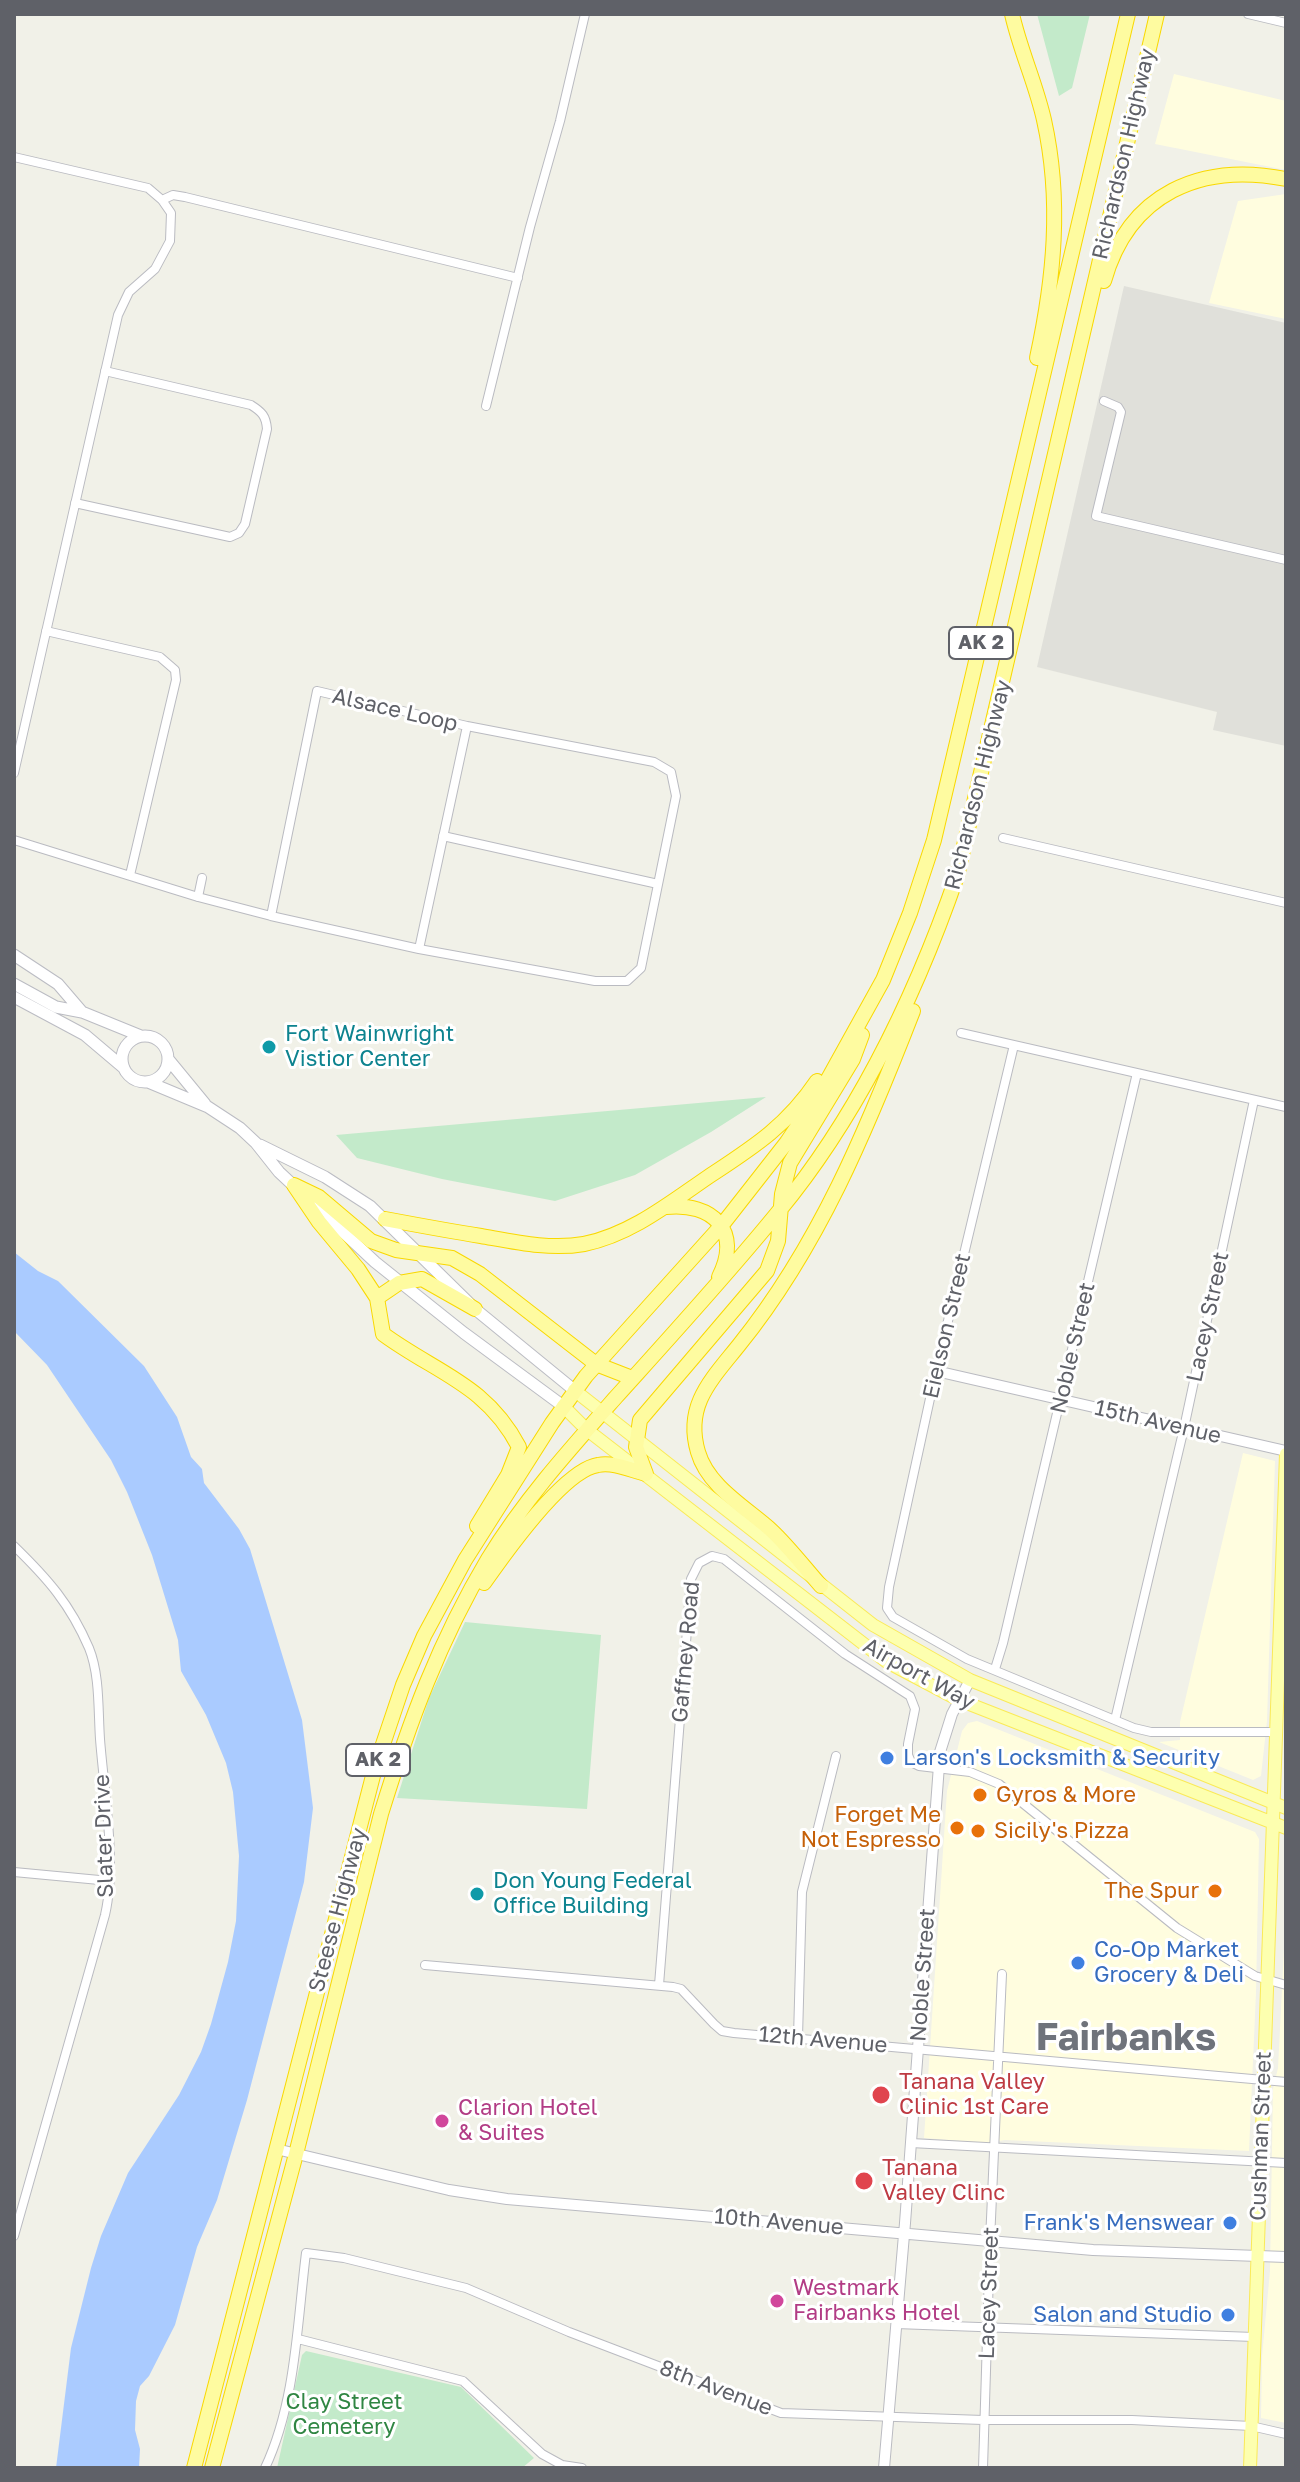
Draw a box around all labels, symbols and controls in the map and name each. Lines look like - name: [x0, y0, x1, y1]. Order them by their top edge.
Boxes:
- street label: Richardson Highway: [1087, 46, 1161, 262]
- road number: AK 2: [949, 627, 1013, 659]
- street label: Richardson Highway: [939, 677, 1017, 893]
- street label: Alsace Loop: [330, 683, 460, 737]
- place label: Fort Wainwright Vistior Center: [285, 1021, 454, 1072]
- marker: Fort Wainwright Vistior Center: [260, 1038, 278, 1056]
- street label: Lacey Street: [1181, 1249, 1235, 1385]
- street label: Eielson Street: [917, 1251, 977, 1401]
- street label: Noble Street: [1045, 1280, 1101, 1416]
- street label: 15th Avenue: [1092, 1395, 1224, 1449]
- street label: Gaffney Road: [667, 1580, 705, 1724]
- street label: Airport Way: [858, 1632, 980, 1716]
- road number: AK 2: [346, 1744, 410, 1776]
- place label: Larson's Locksmith & Security: [903, 1745, 1220, 1771]
- marker: Larson's Locksmith & Security: [878, 1749, 896, 1767]
- street label: Slater Drive: [89, 1774, 119, 1898]
- place label: Gyros & More: [996, 1782, 1136, 1808]
- marker: Gyros & More: [971, 1786, 989, 1804]
- place label: Forget Me Not Espresso: [801, 1802, 941, 1854]
- place label: Sicily's Pizza: [994, 1818, 1129, 1844]
- marker: Forget Me Not Espresso: [948, 1819, 966, 1837]
- marker: Sicily's Pizza: [969, 1822, 987, 1840]
- street label: Steese Highway: [303, 1825, 373, 1995]
- place label: Don Young Federal Office Building: [493, 1868, 692, 1920]
- place label: The Spur: [1104, 1878, 1199, 1904]
- marker: The Spur: [1206, 1882, 1224, 1900]
- marker: Don Young Federal Office Building: [468, 1885, 486, 1903]
- street label: Noble Street: [905, 1907, 941, 2043]
- place label: Co-Op Market Grocery & Deli: [1094, 1937, 1244, 1988]
- marker: Co-Op Market Grocery & Deli: [1069, 1954, 1087, 1972]
- district label: Fairbanks: [1036, 2015, 1216, 2061]
- street label: 12th Avenue: [758, 2021, 888, 2059]
- street label: Cushman Street: [1245, 2051, 1277, 2221]
- place label: Tanana Valley Clinic 1st Care: [899, 2069, 1049, 2120]
- marker: Tanana Valley Clinic 1st Care: [870, 2084, 892, 2106]
- place label: Clarion Hotel & Suites: [458, 2095, 598, 2146]
- marker: Clarion Hotel & Suites: [433, 2112, 451, 2130]
- place label: Tanana Valley Clinc: [882, 2155, 1005, 2206]
- marker: Tanana Valley Clinc: [853, 2170, 875, 2192]
- street label: 10th Avenue: [713, 2203, 845, 2241]
- place label: Frank's Menswear: [1023, 2210, 1214, 2236]
- marker: Frank's Menswear: [1221, 2214, 1239, 2232]
- street label: Lacey Street: [973, 2226, 1005, 2360]
- place label: Westmark Fairbanks Hotel: [793, 2275, 960, 2326]
- marker: Westmark Fairbanks Hotel: [768, 2292, 786, 2310]
- place label: Salon and Studio: [1033, 2302, 1212, 2328]
- marker: Salon and Studio: [1219, 2306, 1237, 2324]
- street label: 8th Avenue: [656, 2354, 776, 2422]
- park label: Clay Street Cemetery: [286, 2389, 402, 2440]

